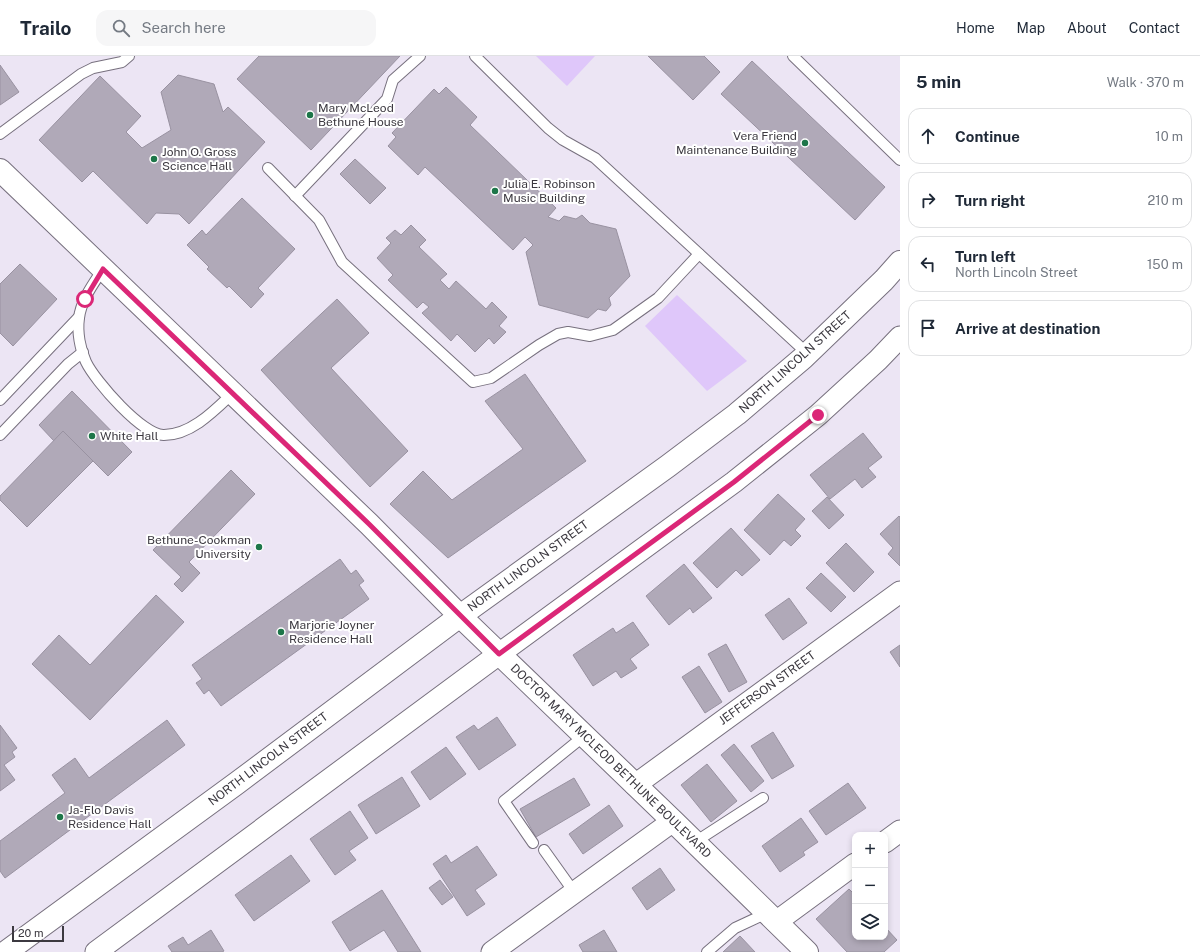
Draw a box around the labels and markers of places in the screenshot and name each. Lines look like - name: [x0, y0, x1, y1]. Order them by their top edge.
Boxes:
- place label: Mary McLeod Bethune House: [318, 101, 404, 129]
- marker: Mary McLeod Bethune House: [305, 110, 315, 120]
- place label: Vera Friend Maintenance Building: [676, 129, 797, 157]
- marker: Vera Friend Maintenance Building: [800, 138, 810, 148]
- place label: John O. Gross Science Hall: [162, 145, 236, 173]
- marker: John O. Gross Science Hall: [149, 154, 159, 164]
- place label: Julia E. Robinson Music Building: [503, 177, 595, 205]
- marker: Julia E. Robinson Music Building: [490, 186, 500, 196]
- place label: White Hall: [100, 429, 159, 443]
- marker: White Hall: [87, 431, 97, 441]
- place label: Bethune-Cookman University: [147, 533, 252, 561]
- marker: Bethune-Cookman University: [254, 542, 264, 552]
- place label: Marjorie Joyner Residence Hall: [289, 618, 375, 646]
- marker: Marjorie Joyner Residence Hall: [276, 627, 286, 637]
- place label: Ja-Flo Davis Residence Hall: [68, 803, 152, 831]
- marker: Ja-Flo Davis Residence Hall: [55, 812, 65, 822]

